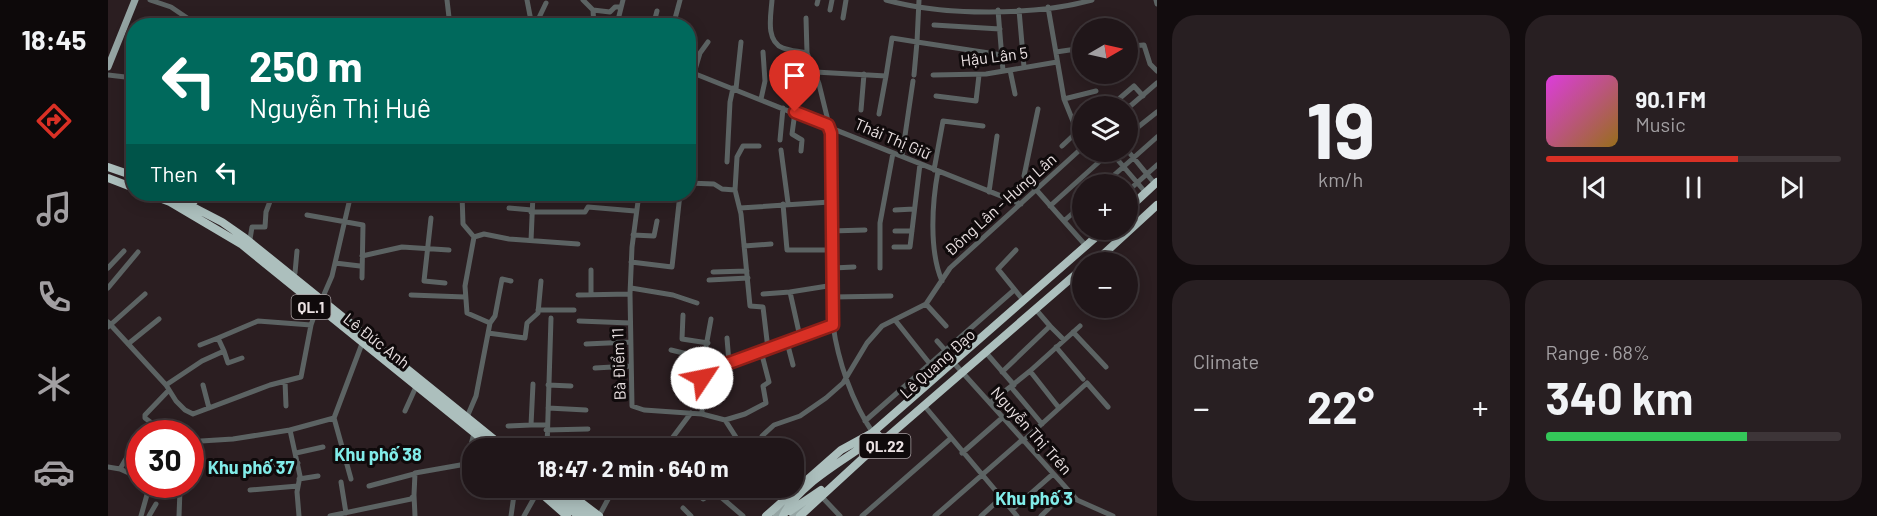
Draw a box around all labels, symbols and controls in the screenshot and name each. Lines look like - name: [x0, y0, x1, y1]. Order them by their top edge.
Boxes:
- north arrow: [1072, 18, 1138, 84]
- map controls: [1072, 18, 1138, 318]
- text: 18:45: [22, 23, 86, 55]
- text: 250 m: [249, 40, 363, 90]
- icon: left: [150, 42, 228, 120]
- street label: Hậu Lân 5: [959, 42, 1029, 70]
- pin: [769, 50, 820, 112]
- icon: arrive: [778, 59, 811, 92]
- text: 19: [1306, 81, 1375, 175]
- text: 90.1 FM: [1636, 86, 1706, 112]
- text: Nguyễn Thị Huê: [249, 91, 431, 123]
- button: layers: [1072, 96, 1138, 162]
- icon: directions: [33, 100, 75, 142]
- text: Music: [1636, 112, 1686, 136]
- street label: Thái Thị Giữ: [852, 113, 934, 163]
- street label: Đông Lân - Hưng Lân: [940, 149, 1060, 259]
- icon: left: [210, 156, 243, 189]
- text: Then: [150, 160, 198, 186]
- text: km/h: [1318, 167, 1363, 191]
- icon: previous: [1578, 171, 1611, 204]
- icon: pause: [1677, 171, 1710, 204]
- icon: next: [1775, 171, 1808, 204]
- button: +: [1072, 174, 1138, 240]
- icon: music: [33, 188, 75, 230]
- button: −: [1072, 252, 1138, 318]
- icon: phone: [33, 276, 75, 318]
- road number: QL.1: [292, 295, 330, 319]
- street label: Lê Đức Anh: [340, 308, 414, 372]
- street label: Lê Quang Đạo: [895, 324, 979, 402]
- street label: Bà Điểm 11: [607, 327, 629, 401]
- text: Range · 68%: [1546, 340, 1650, 364]
- position arrow: [670, 346, 734, 410]
- text: Climate: [1193, 349, 1259, 373]
- icon: climate: [33, 363, 75, 405]
- text: 340 km: [1546, 370, 1693, 424]
- text: 22°: [1307, 379, 1374, 433]
- street label: Nguyễn Thị Trên: [988, 382, 1076, 478]
- text: −: [1193, 387, 1210, 427]
- text: +: [1472, 387, 1488, 427]
- speed limit sign: 30: [126, 420, 204, 498]
- road number: QL.22: [860, 434, 910, 458]
- district label: Khu phố 38: [334, 443, 422, 465]
- icon: car: [33, 451, 75, 493]
- text: 18:47 · 2 min · 640 m: [537, 455, 729, 481]
- district label: Khu phố 37: [208, 456, 294, 478]
- district label: Khu phố 3: [995, 487, 1073, 509]

